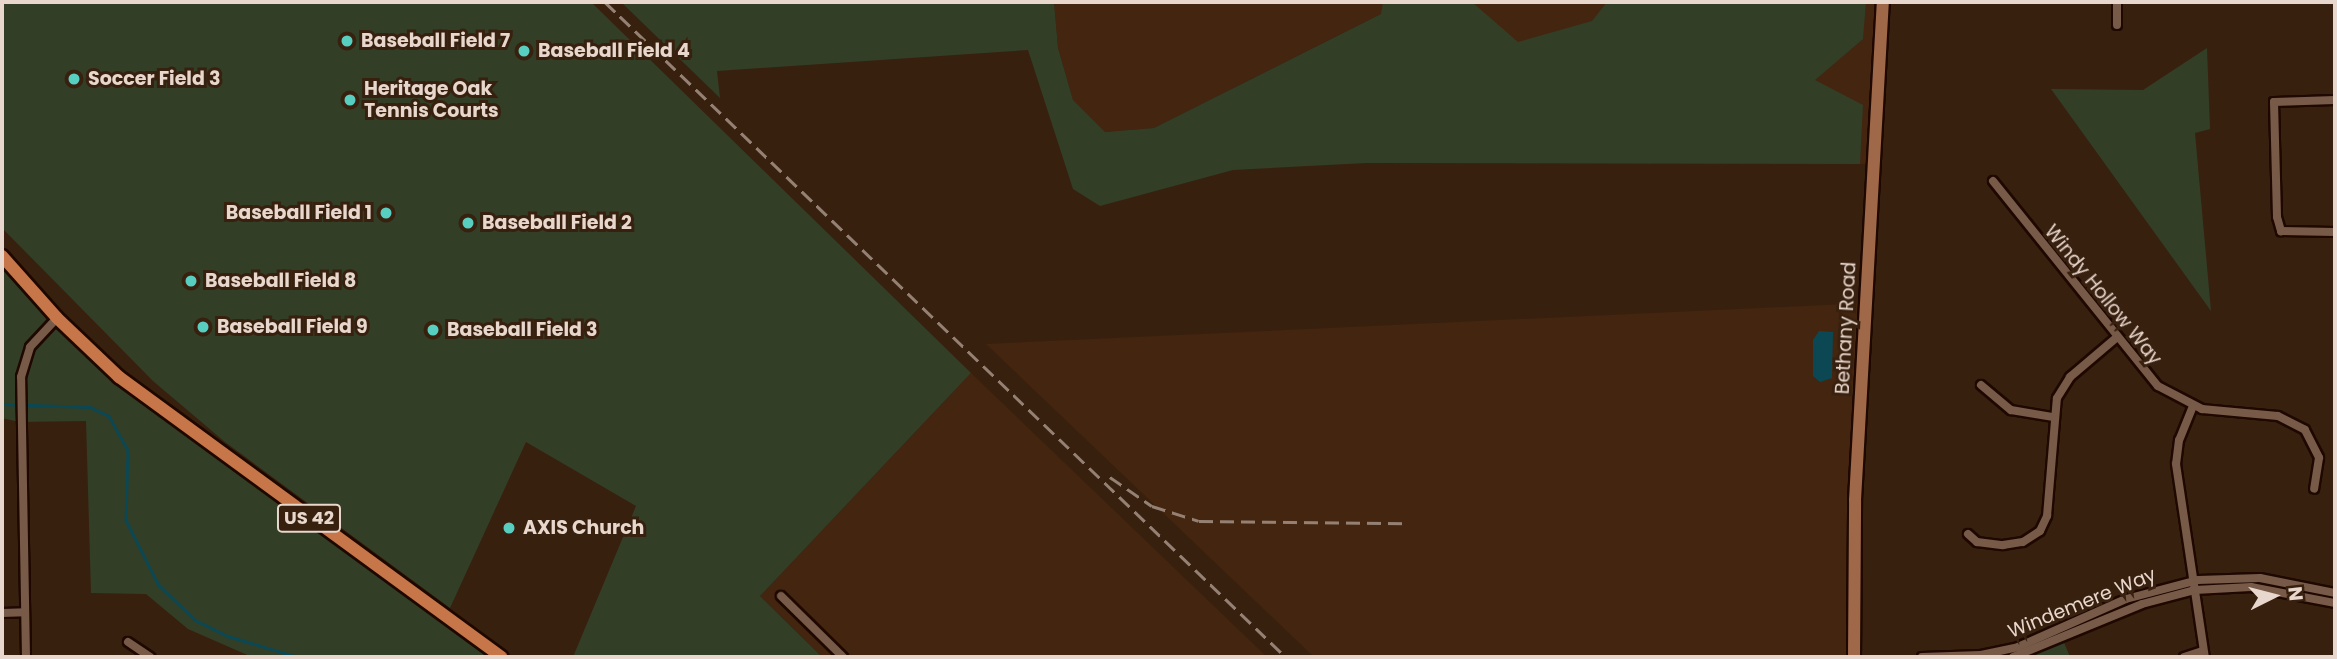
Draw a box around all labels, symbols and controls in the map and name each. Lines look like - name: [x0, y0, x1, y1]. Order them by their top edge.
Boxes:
- place label: Baseball Field 7: [361, 30, 510, 52]
- marker: Baseball Field 7: [339, 33, 355, 49]
- place label: Baseball Field 4: [538, 40, 690, 62]
- marker: Baseball Field 4: [516, 43, 532, 59]
- place label: Soccer Field 3: [88, 68, 220, 90]
- marker: Soccer Field 3: [66, 71, 82, 87]
- place label: Heritage Oak Tennis Courts: [364, 78, 499, 122]
- marker: Heritage Oak Tennis Courts: [342, 92, 358, 108]
- place label: Baseball Field 1: [226, 202, 372, 224]
- marker: Baseball Field 1: [378, 205, 394, 221]
- place label: Baseball Field 2: [482, 212, 632, 234]
- marker: Baseball Field 2: [460, 215, 476, 231]
- street label: Windy Hollow Way: [2040, 220, 2166, 370]
- street label: Bethany Road: [1831, 261, 1861, 395]
- place label: Baseball Field 8: [205, 270, 356, 292]
- marker: Baseball Field 8: [183, 273, 199, 289]
- place label: Baseball Field 9: [217, 316, 368, 338]
- marker: Baseball Field 9: [195, 319, 211, 335]
- place label: Baseball Field 3: [447, 319, 597, 341]
- marker: Baseball Field 3: [425, 322, 441, 338]
- road number: US 42: [276, 504, 342, 532]
- place label: AXIS Church: [523, 517, 644, 539]
- marker: AXIS Church: [501, 520, 517, 536]
- north arrow: [2239, 561, 2309, 631]
- street label: Windemere Way: [2005, 563, 2159, 643]
- text: N: [2281, 585, 2310, 602]

